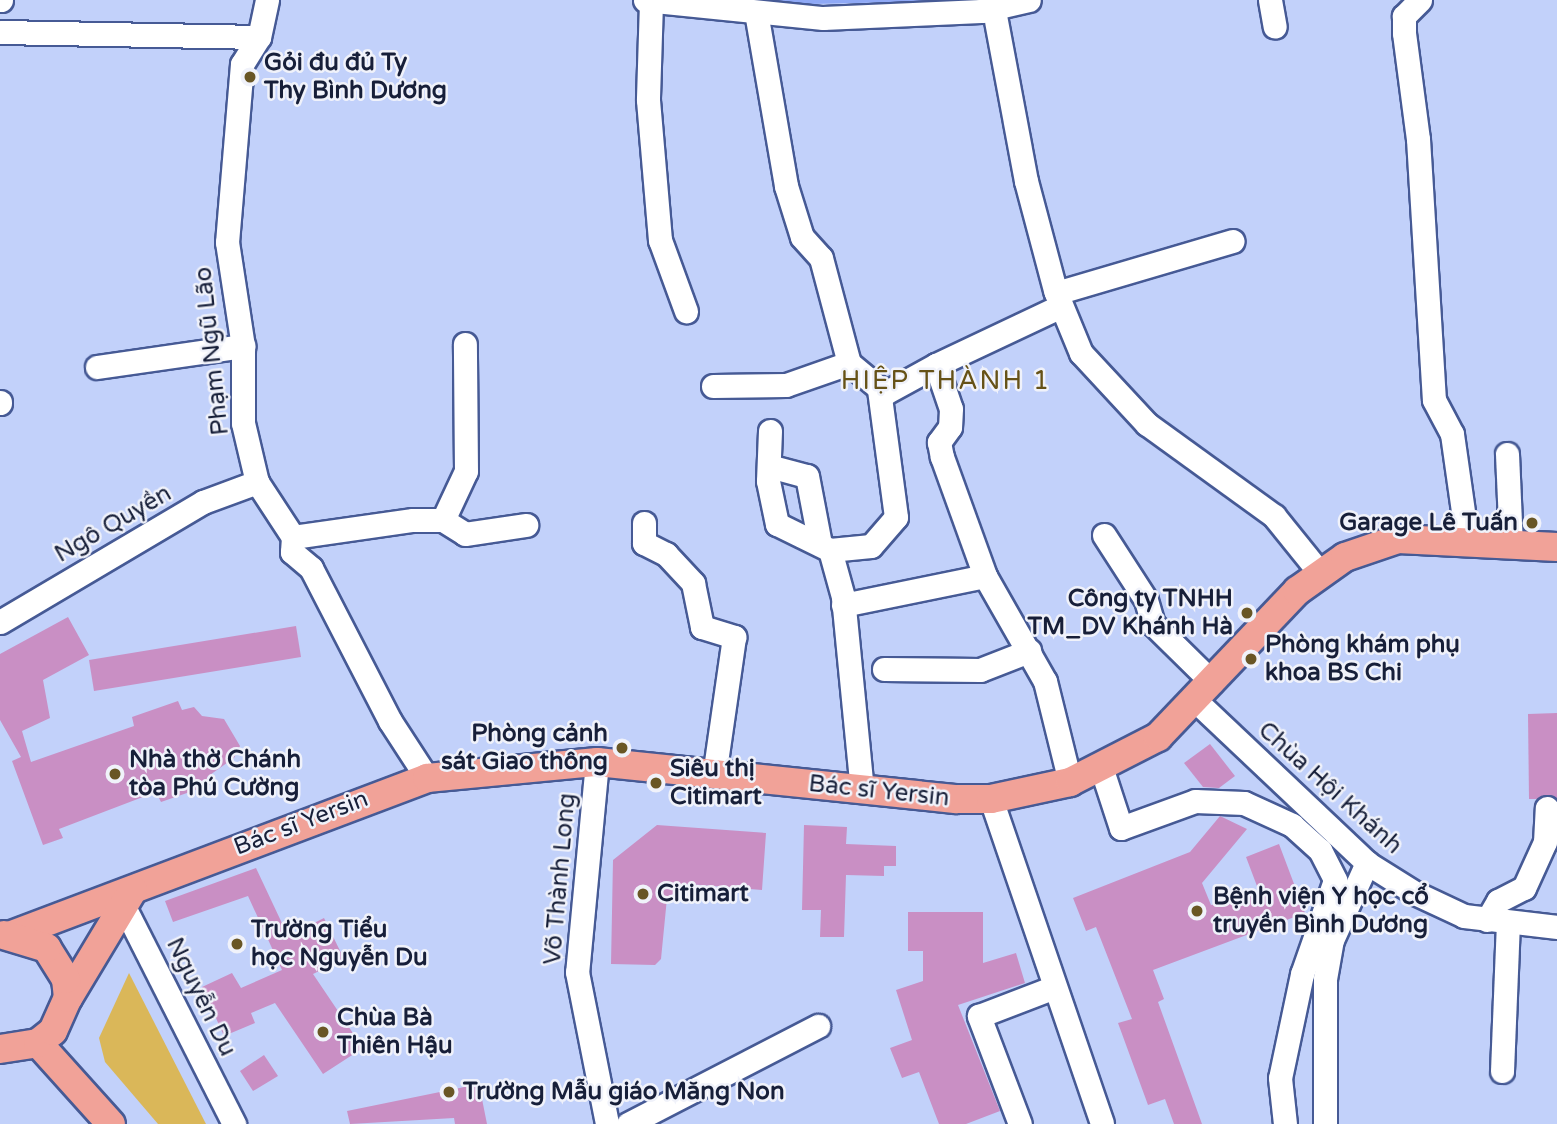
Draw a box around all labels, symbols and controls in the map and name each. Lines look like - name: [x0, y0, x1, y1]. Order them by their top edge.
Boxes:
- place label: Gỏi đu đủ Ty Thy Bình Dương: [264, 49, 447, 105]
- marker: Gỏi đu đủ Ty Thy Bình Dương: [242, 69, 258, 85]
- street label: Phạm Ngũ Lão: [189, 265, 235, 437]
- district label: HIỆP THÀNH 1: [842, 365, 1050, 397]
- street label: Ngô Quyền: [50, 479, 176, 569]
- place label: Garage Lê Tuấn: [1339, 509, 1518, 537]
- marker: Garage Lê Tuấn: [1524, 515, 1540, 531]
- place label: Công ty TNHH TM_DV Khánh Hà: [1027, 585, 1233, 641]
- marker: Công ty TNHH TM_DV Khánh Hà: [1239, 605, 1255, 621]
- place label: Phòng khám phụ khoa BS Chi: [1265, 631, 1460, 687]
- marker: Phòng khám phụ khoa BS Chi: [1243, 651, 1259, 667]
- street label: Chùa Hội Khánh: [1252, 716, 1408, 860]
- place label: Phòng cảnh sát Giao thông: [441, 720, 608, 776]
- marker: Phòng cảnh sát Giao thông: [614, 740, 630, 756]
- place label: Nhà thờ Chánh tòa Phú Cường: [129, 746, 301, 802]
- place label: Siêu thị Citimart: [670, 755, 762, 811]
- marker: Nhà thờ Chánh tòa Phú Cường: [107, 766, 123, 782]
- street label: Bác sĩ Yersin: [807, 769, 951, 813]
- marker: Siêu thị Citimart: [648, 775, 664, 791]
- street label: Bác sĩ Yersin: [230, 784, 372, 862]
- street label: Võ Thành Long: [538, 792, 582, 966]
- place label: Citimart: [657, 880, 749, 908]
- place label: Bệnh viện Y học cổ truyền Bình Dương: [1213, 883, 1429, 939]
- marker: Citimart: [635, 886, 651, 902]
- marker: Bệnh viện Y học cổ truyền Bình Dương: [1187, 901, 1207, 921]
- place label: Trường Tiểu học Nguyễn Du: [251, 916, 428, 972]
- street label: Nguyễn Du: [160, 933, 242, 1061]
- marker: Trường Tiểu học Nguyễn Du: [229, 936, 245, 952]
- place label: Chùa Bà Thiên Hậu: [337, 1004, 453, 1060]
- marker: Chùa Bà Thiên Hậu: [315, 1024, 331, 1040]
- place label: Trường Mẫu giáo Măng Non: [463, 1078, 785, 1106]
- marker: Trường Mẫu giáo Măng Non: [441, 1084, 457, 1100]

